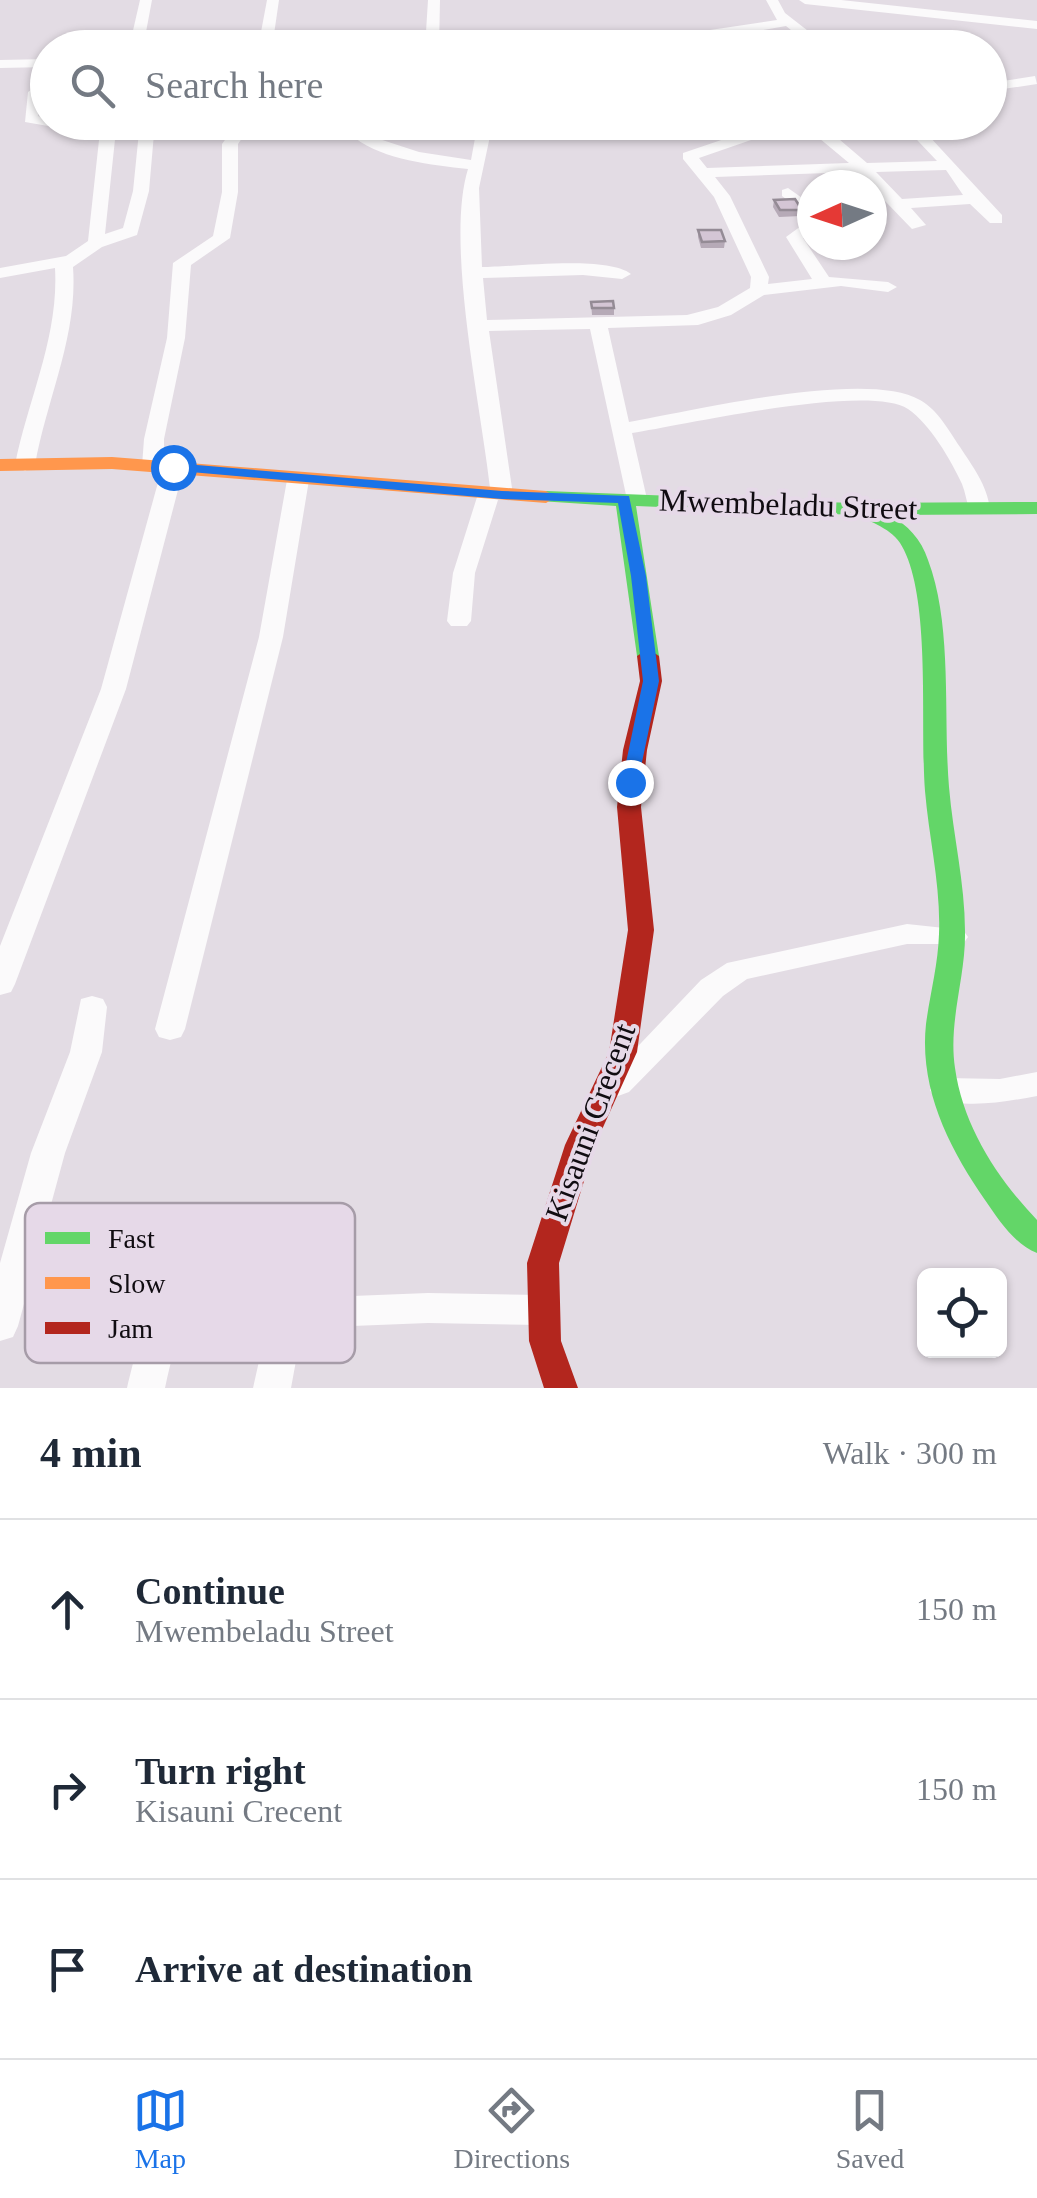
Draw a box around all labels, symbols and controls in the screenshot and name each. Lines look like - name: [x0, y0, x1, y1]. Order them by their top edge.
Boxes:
- search box: [30, 30, 1007, 140]
- icon: search: [65, 58, 120, 113]
- text: Search here: [145, 64, 323, 106]
- north arrow: [797, 170, 887, 260]
- route start: [151, 445, 197, 491]
- street label: Mwembeladu Street: [658, 481, 918, 527]
- route end: [608, 760, 654, 806]
- street label: Kisauni Crecent: [538, 1018, 642, 1225]
- legend: [25, 1203, 355, 1363]
- text: Fast: [108, 1223, 155, 1254]
- text: Slow: [108, 1268, 166, 1299]
- map controls: [917, 1268, 1007, 1358]
- button: locate: [917, 1268, 1007, 1358]
- text: Jam: [108, 1313, 153, 1344]
- text: 4 min: [40, 1430, 142, 1476]
- text: Walk · 300 m: [823, 1435, 997, 1471]
- text: Continue: [135, 1570, 285, 1612]
- icon: ahead: [40, 1582, 95, 1637]
- text: 150 m: [916, 1591, 997, 1627]
- text: Mwembeladu Street: [135, 1613, 394, 1649]
- text: Turn right: [135, 1750, 306, 1792]
- icon: right: [40, 1762, 95, 1817]
- text: 150 m: [916, 1771, 997, 1807]
- text: Kisauni Crecent: [135, 1793, 342, 1829]
- icon: arrive: [40, 1942, 95, 1997]
- text: Arrive at destination: [135, 1948, 473, 1990]
- tab: Map: [133, 2083, 188, 2175]
- tab: Directions: [453, 2083, 570, 2175]
- tab: Saved: [836, 2083, 904, 2175]

